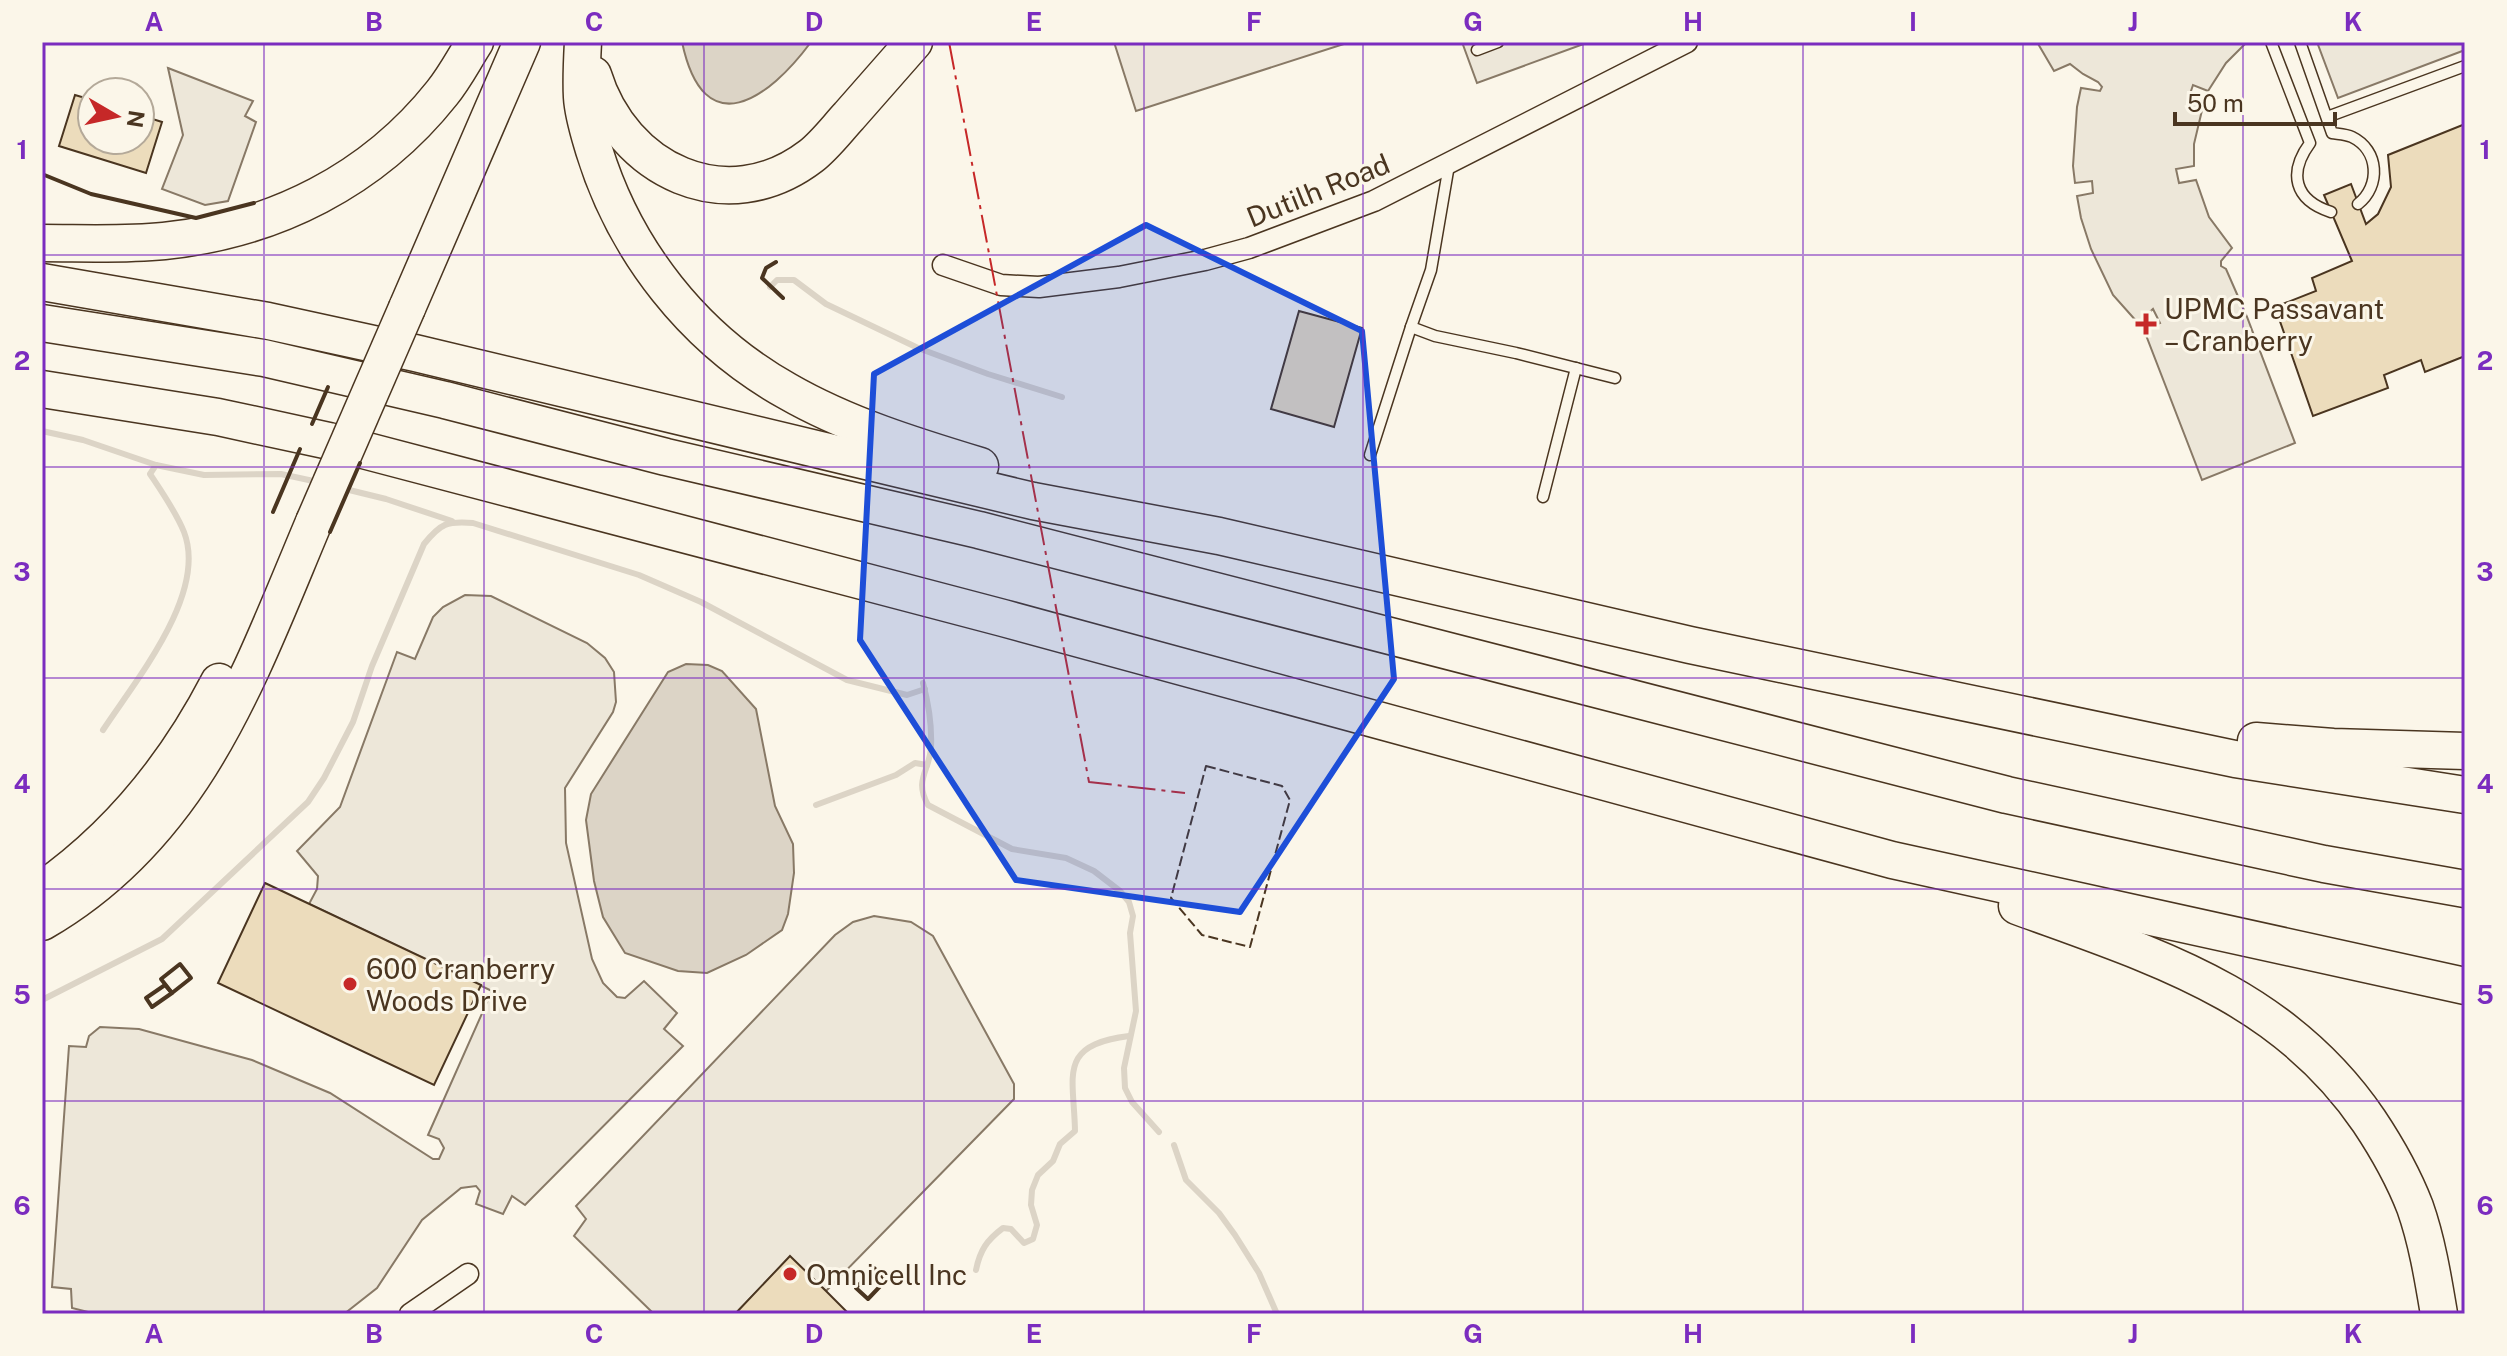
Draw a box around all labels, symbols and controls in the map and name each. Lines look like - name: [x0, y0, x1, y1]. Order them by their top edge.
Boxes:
- text: A: [145, 6, 164, 37]
- text: B: [365, 6, 383, 37]
- text: C: [585, 6, 603, 37]
- text: D: [805, 6, 823, 37]
- text: E: [1026, 6, 1042, 37]
- text: F: [1246, 6, 1262, 37]
- text: G: [1463, 6, 1483, 37]
- text: H: [1683, 6, 1703, 37]
- text: I: [1909, 6, 1917, 37]
- text: J: [2128, 6, 2138, 37]
- text: K: [2344, 6, 2362, 37]
- north arrow: [76, 76, 156, 156]
- scale bar: [2175, 76, 2335, 126]
- text: 50 m: [2187, 89, 2244, 117]
- text: N: [122, 109, 150, 130]
- text: 1: [16, 134, 28, 165]
- text: 1: [2479, 134, 2491, 165]
- street label: Dutilh Road: [1242, 146, 1394, 234]
- place label: UPMC Passavant – Cranberry: [2164, 292, 2384, 357]
- marker: UPMC Passavant – Cranberry: [2135, 313, 2157, 335]
- text: 2: [14, 345, 30, 376]
- text: 2: [2477, 345, 2493, 376]
- text: 3: [13, 556, 31, 587]
- text: 3: [2476, 556, 2494, 587]
- text: 4: [13, 768, 31, 799]
- text: 4: [2476, 768, 2494, 799]
- place label: 600 Cranberry Woods Drive: [366, 952, 555, 1017]
- marker: 600 Cranberry Woods Drive: [341, 975, 359, 993]
- text: 5: [13, 979, 31, 1010]
- text: 5: [2476, 979, 2494, 1010]
- text: 6: [13, 1190, 31, 1221]
- text: 6: [2476, 1190, 2494, 1221]
- place label: Omnicell Inc: [806, 1258, 967, 1291]
- marker: Omnicell Inc: [781, 1265, 799, 1283]
- text: A: [145, 1318, 164, 1349]
- text: B: [365, 1318, 383, 1349]
- text: C: [585, 1318, 603, 1349]
- text: D: [805, 1318, 823, 1349]
- text: E: [1026, 1318, 1042, 1349]
- text: F: [1246, 1318, 1262, 1349]
- text: G: [1463, 1318, 1483, 1349]
- text: H: [1683, 1318, 1703, 1349]
- text: I: [1909, 1318, 1917, 1349]
- text: J: [2128, 1318, 2138, 1349]
- text: K: [2344, 1318, 2362, 1349]

